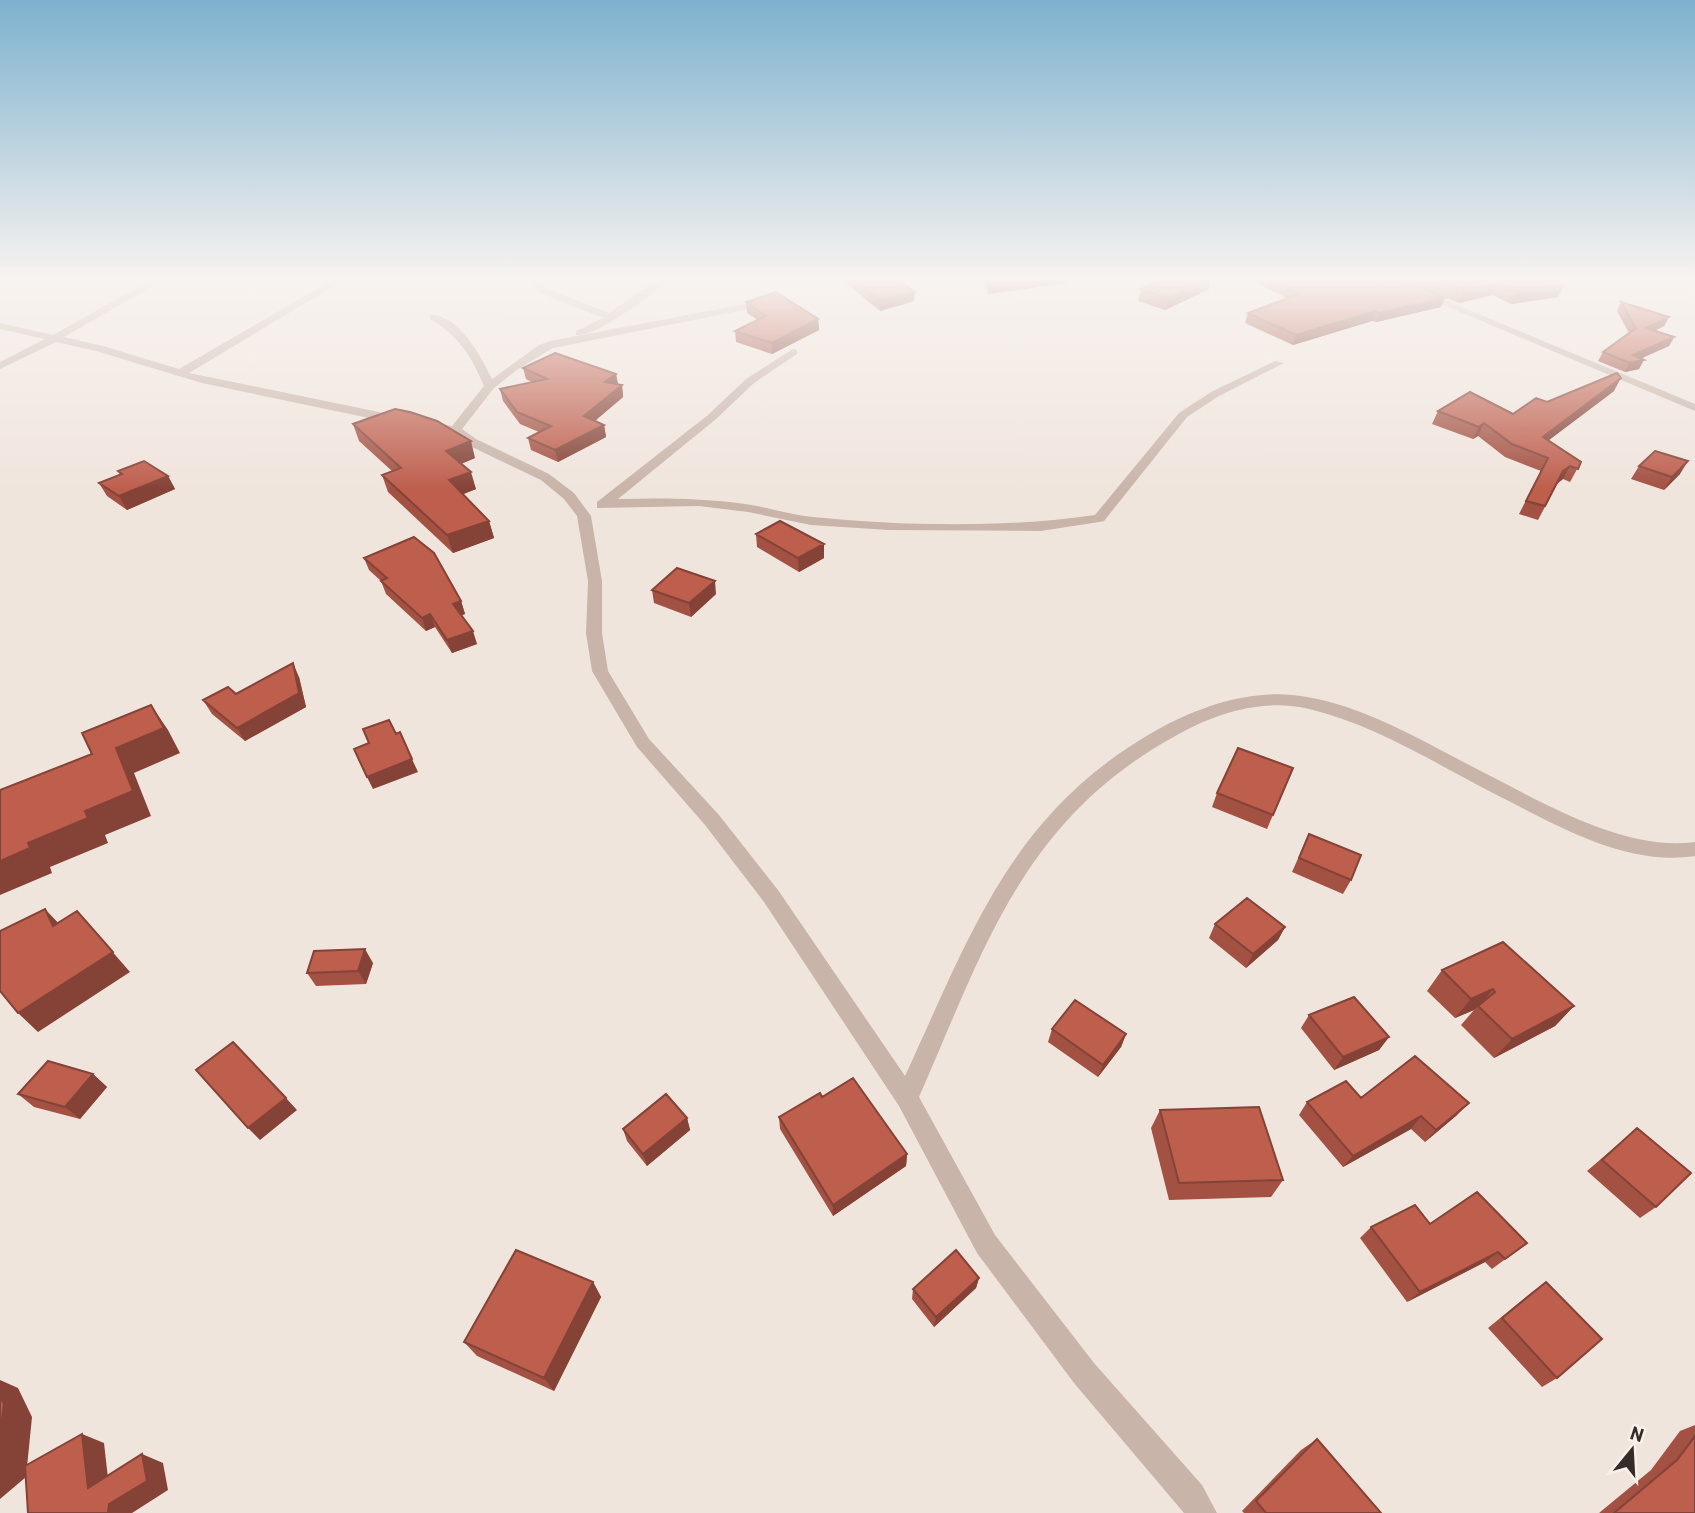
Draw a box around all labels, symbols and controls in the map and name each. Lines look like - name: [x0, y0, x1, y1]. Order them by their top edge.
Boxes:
- north arrow: [1597, 1415, 1667, 1485]
- text: N: [1628, 1420, 1647, 1446]

